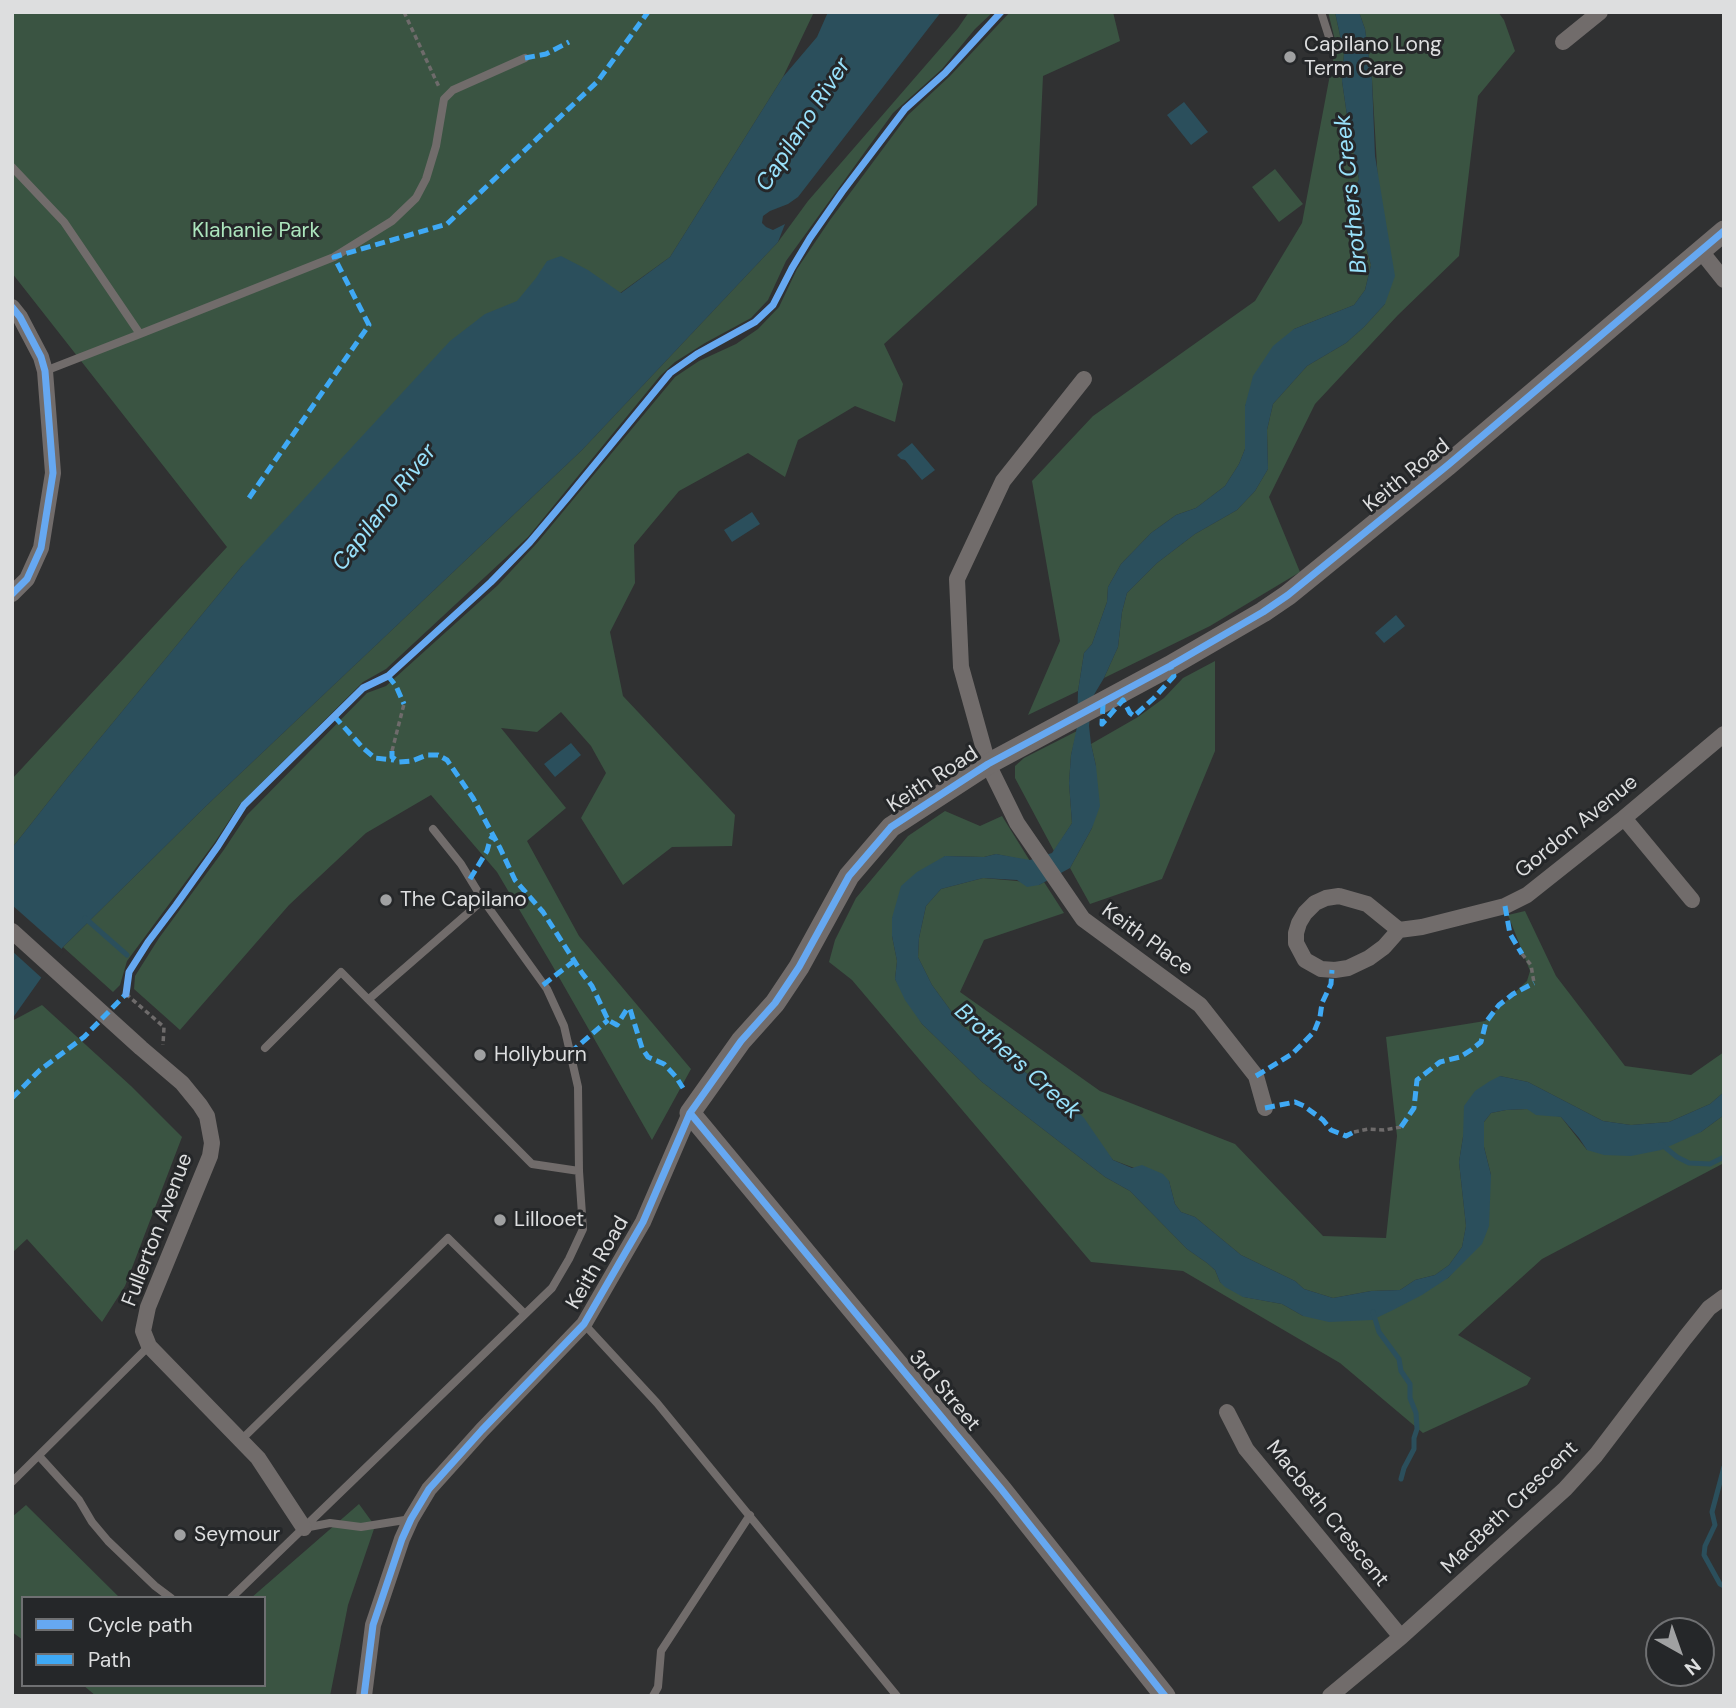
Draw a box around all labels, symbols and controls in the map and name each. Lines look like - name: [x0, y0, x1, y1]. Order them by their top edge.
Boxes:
- place label: Capilano Long Term Care: [1304, 32, 1442, 82]
- marker: Capilano Long Term Care: [1282, 49, 1298, 65]
- water label: Capilano River: [751, 53, 857, 197]
- water label: Brothers Creek: [1330, 113, 1374, 275]
- park label: Klahanie Park: [192, 218, 320, 244]
- street label: Keith Road: [1359, 434, 1455, 518]
- water label: Capilano River: [327, 439, 443, 577]
- street label: Keith Road: [883, 741, 983, 819]
- street label: Gordon Avenue: [1511, 770, 1643, 884]
- place label: The Capilano: [400, 887, 527, 913]
- marker: The Capilano: [378, 892, 394, 908]
- street label: Keith Place: [1096, 898, 1198, 982]
- water label: Brothers Creek: [948, 998, 1086, 1126]
- place label: Hollyburn: [494, 1042, 587, 1068]
- marker: Hollyburn: [472, 1047, 488, 1063]
- street label: Fullerton Avenue: [117, 1150, 199, 1310]
- place label: Lillooet: [514, 1207, 584, 1233]
- marker: Lillooet: [492, 1212, 508, 1228]
- street label: Keith Road: [561, 1212, 635, 1314]
- street label: 3rd Street: [903, 1345, 985, 1437]
- street label: Macbeth Crescent: [1260, 1436, 1394, 1592]
- street label: MacBeth Crescent: [1436, 1436, 1584, 1580]
- place label: Seymour: [194, 1522, 280, 1548]
- marker: Seymour: [172, 1527, 188, 1543]
- legend: [21, 1596, 266, 1687]
- text: Cycle path: [88, 1611, 193, 1639]
- north arrow: [1645, 1617, 1715, 1687]
- text: Path: [88, 1646, 131, 1674]
- text: N: [1679, 1653, 1706, 1681]

